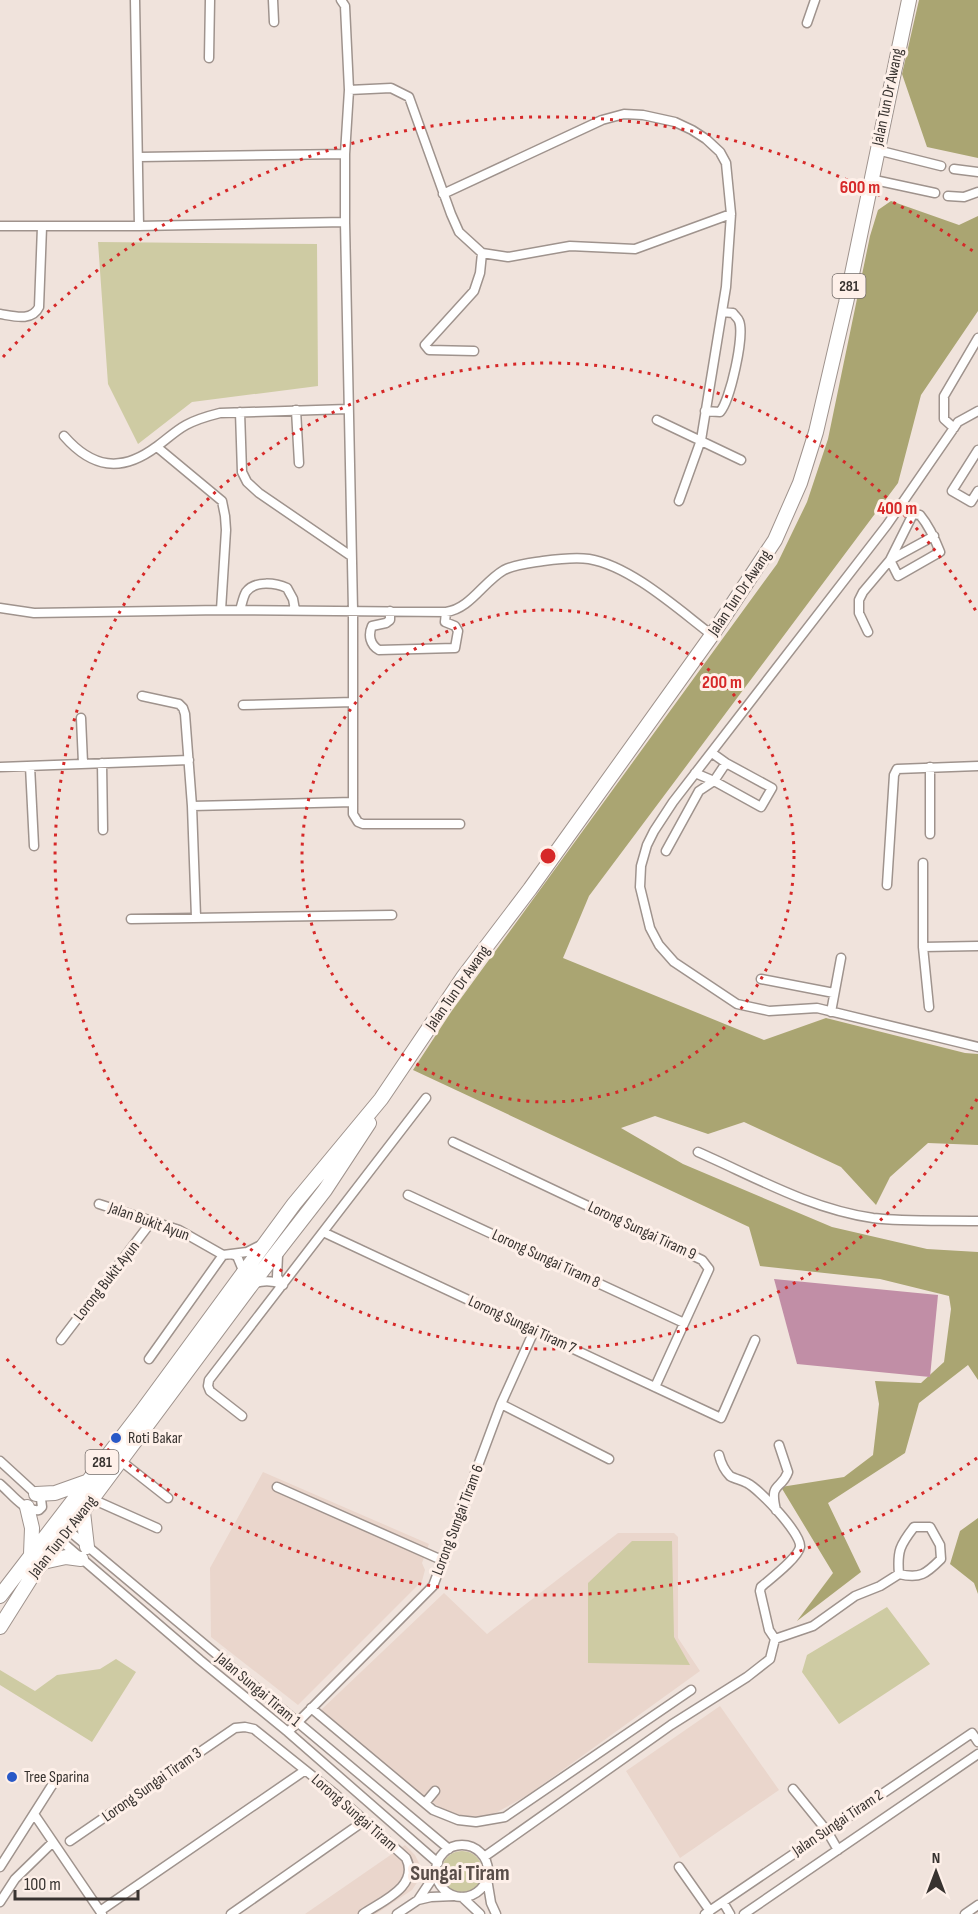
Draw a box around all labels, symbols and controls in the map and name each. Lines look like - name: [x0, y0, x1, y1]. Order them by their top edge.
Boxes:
- street label: Jalan Tun Dr Awang: [868, 46, 908, 148]
- text: 600 m: [840, 177, 880, 198]
- road number: 281: [832, 274, 866, 298]
- text: 400 m: [877, 498, 917, 519]
- street label: Jalan Tun Dr Awang: [704, 547, 776, 640]
- text: 200 m: [702, 672, 742, 693]
- centre of rings: [538, 846, 558, 866]
- street label: Jalan Tun Dr Awang: [421, 942, 494, 1035]
- street label: Jalan Bukit Ayun: [105, 1198, 192, 1245]
- street label: Lorong Sungai Tiram 9: [585, 1198, 699, 1264]
- street label: Lorong Sungai Tiram 8: [489, 1226, 603, 1292]
- street label: Lorong Bukit Ayun: [70, 1237, 144, 1325]
- street label: Lorong Sungai Tiram 7: [465, 1292, 579, 1358]
- place label: Roti Bakar: [128, 1429, 183, 1448]
- marker: Roti Bakar: [109, 1431, 123, 1445]
- road number: 281: [86, 1450, 118, 1474]
- street label: Lorong Sungai Tiram 6: [428, 1462, 488, 1578]
- street label: Jalan Tun Dr Awang: [24, 1492, 101, 1583]
- street label: Jalan Sungai Tiram 1: [211, 1648, 304, 1731]
- street label: Lorong Sungai Tiram 3: [99, 1744, 205, 1826]
- place label: Tree Sparina: [24, 1768, 89, 1787]
- marker: Tree Sparina: [5, 1770, 19, 1784]
- street label: Lorong Sungai Tiram: [307, 1771, 401, 1855]
- street label: Jalan Sungai Tiram 2: [788, 1786, 887, 1861]
- north arrow: [906, 1842, 966, 1902]
- text: N: [932, 1849, 940, 1868]
- district label: Sungai Tiram: [410, 1860, 510, 1887]
- scale bar: [15, 1863, 138, 1901]
- text: 100 m: [24, 1874, 61, 1895]

